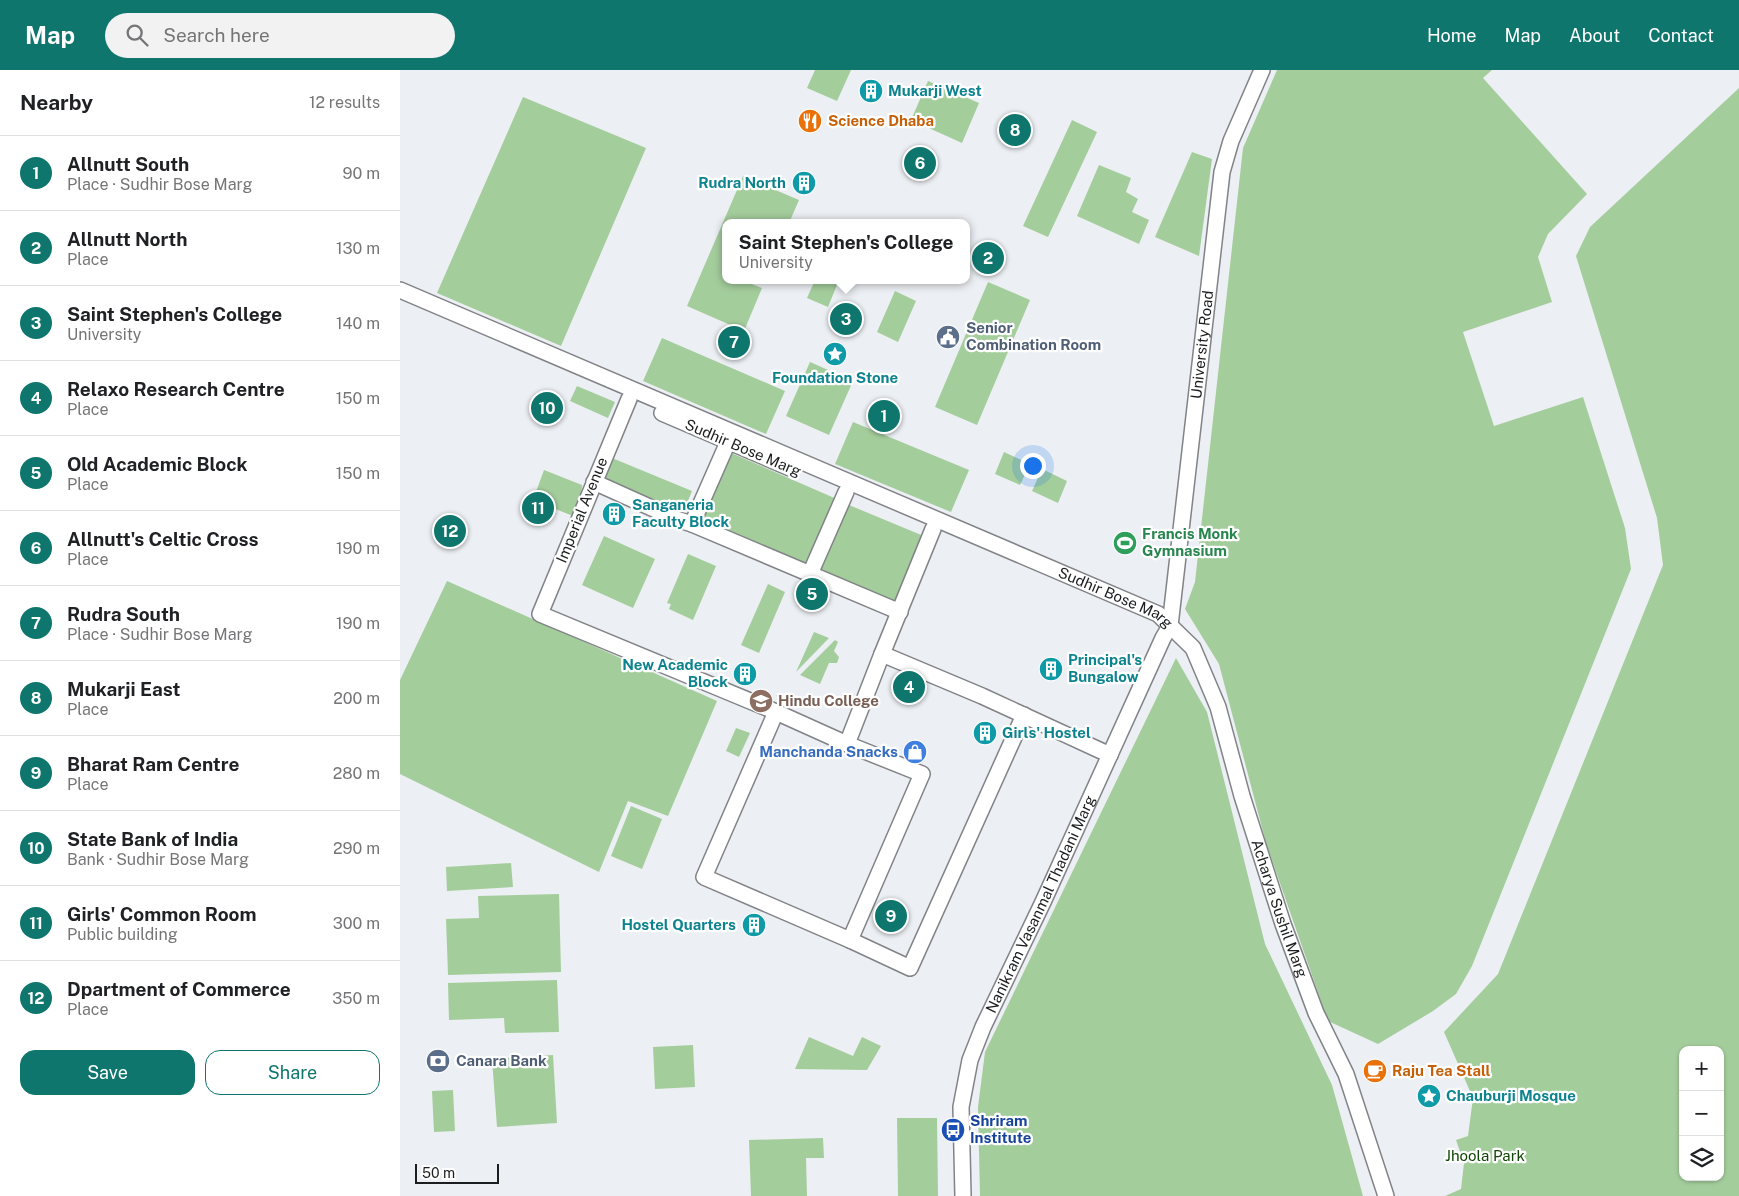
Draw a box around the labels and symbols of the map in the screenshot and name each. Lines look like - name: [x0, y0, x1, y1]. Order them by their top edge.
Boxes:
- building icon: Mukarji West: [858, 78, 884, 104]
- place label: Mukarji West: [888, 82, 982, 99]
- restaurant icon: Science Dhaba: [797, 108, 823, 134]
- pin: 8: [999, 111, 1031, 149]
- place label: Science Dhaba: [828, 112, 934, 129]
- pin: 6: [904, 144, 936, 182]
- building icon: Rudra North: [791, 170, 817, 196]
- place label: Rudra North: [698, 174, 786, 191]
- pin: 2: [972, 239, 1004, 277]
- street label: University Road: [1187, 290, 1216, 400]
- pin: 3: [830, 300, 862, 338]
- place label: Senior Combination Room: [966, 319, 1101, 353]
- pin: 7: [718, 323, 750, 361]
- public building icon: Senior Combination Room: [935, 324, 961, 350]
- place icon: Foundation Stone: [822, 341, 848, 367]
- place label: Foundation Stone: [772, 369, 898, 386]
- pin: 10: [531, 389, 563, 427]
- pin: 1: [868, 397, 900, 435]
- street label: Sudhir Bose Marg: [683, 415, 804, 480]
- your location: [1020, 453, 1046, 479]
- street label: Imperial Avenue: [553, 455, 610, 565]
- pin: 11: [522, 489, 554, 527]
- place label: Sanganeria Faculty Block: [632, 496, 730, 530]
- building icon: Sanganeria Faculty Block: [601, 501, 627, 527]
- pin: 12: [434, 512, 466, 550]
- place label: Francis Monk Gymnasium: [1142, 525, 1238, 559]
- sports icon: Francis Monk Gymnasium: [1112, 530, 1138, 556]
- street label: Sudhir Bose Marg: [1056, 563, 1176, 632]
- pin: 5: [796, 575, 828, 613]
- place label: Principal's Bungalow: [1068, 651, 1142, 685]
- place label: New Academic Block: [622, 656, 728, 690]
- building icon: Principal's Bungalow: [1038, 656, 1064, 682]
- building icon: New Academic Block: [732, 661, 758, 687]
- pin: 4: [893, 668, 925, 706]
- school or university icon: Hindu College: [748, 688, 774, 714]
- place label: Hindu College: [778, 692, 879, 709]
- building icon: Girls' Hostel: [972, 720, 998, 746]
- place label: Girls' Hostel: [1002, 724, 1091, 741]
- shop icon: Manchanda Snacks: [902, 739, 928, 765]
- place label: Manchanda Snacks: [759, 743, 898, 760]
- street label: Nanikram Vasanmal Thadani Marg: [982, 793, 1098, 1015]
- street label: Acharya Sushil Marg: [1248, 837, 1311, 980]
- pin: 9: [875, 897, 907, 935]
- building icon: Hostel Quarters: [741, 912, 767, 938]
- place label: Hostel Quarters: [621, 916, 736, 933]
- bank icon: Canara Bank: [425, 1048, 451, 1074]
- place label: Canara Bank: [456, 1052, 547, 1069]
- cafe icon: Raju Tea Stall: [1362, 1058, 1388, 1084]
- place label: Raju Tea Stall: [1392, 1062, 1491, 1079]
- place icon: Chauburji Mosque: [1416, 1083, 1442, 1109]
- place label: Chauburji Mosque: [1446, 1087, 1576, 1104]
- place label: Shriram Institute: [970, 1112, 1031, 1146]
- bus stop icon: Shriram Institute: [940, 1117, 966, 1143]
- park label: Jhoola Park: [1445, 1147, 1525, 1164]
- scale bar: [415, 1161, 499, 1184]

